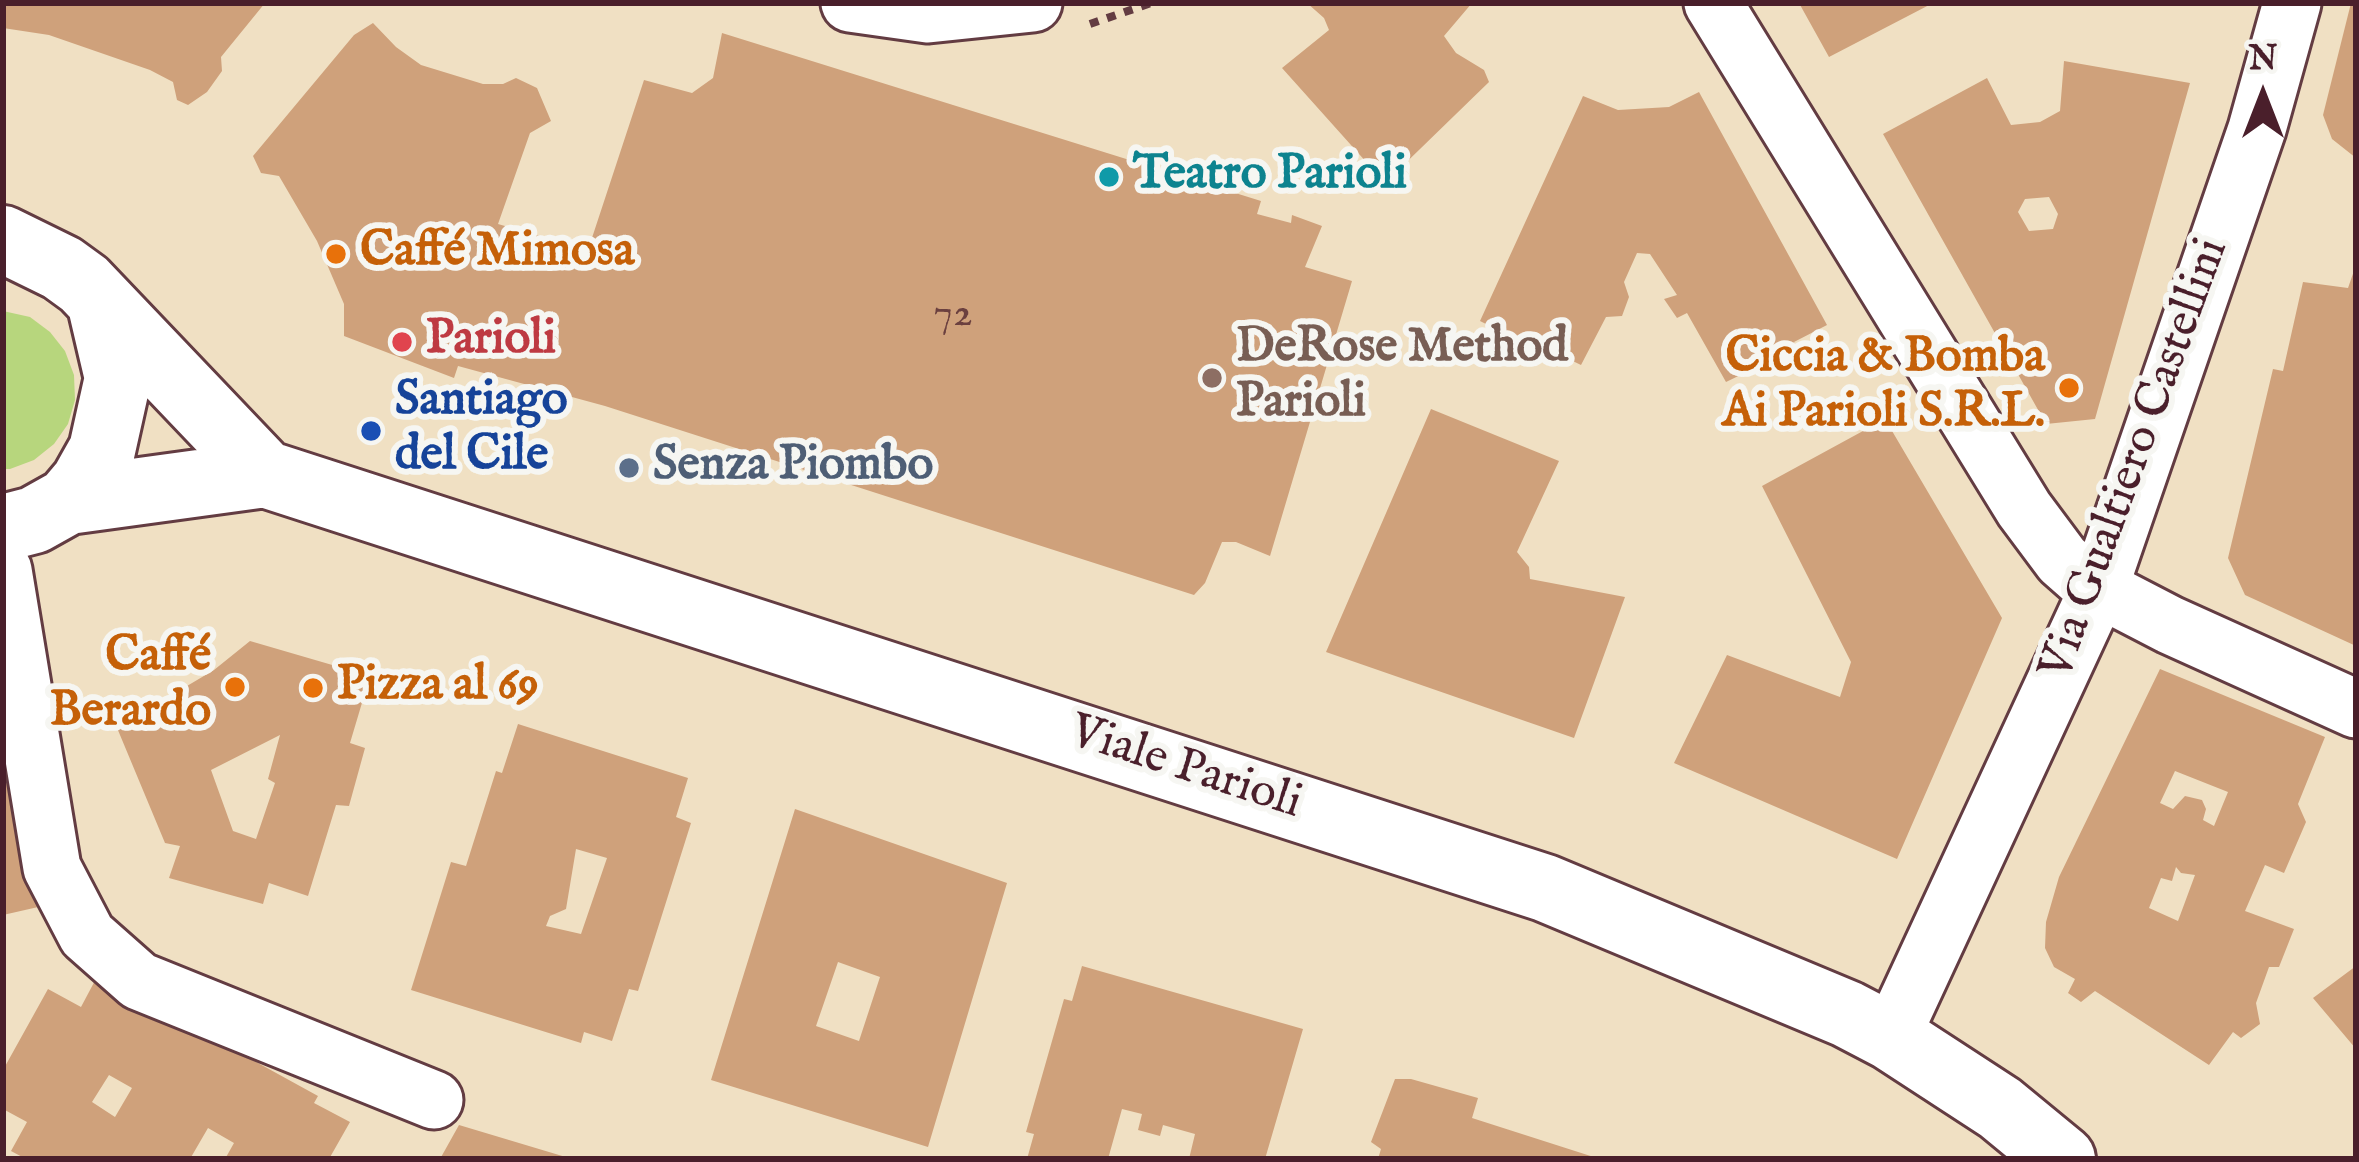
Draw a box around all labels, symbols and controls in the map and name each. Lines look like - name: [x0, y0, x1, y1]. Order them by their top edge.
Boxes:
- north arrow: [2203, 36, 2323, 156]
- text: N: [2249, 39, 2277, 81]
- place label: Teatro Parioli: [1133, 148, 1407, 206]
- marker: Teatro Parioli: [1096, 164, 1122, 190]
- place label: Caffé Mimosa: [360, 225, 634, 283]
- street label: Via Gualtiero Castellini: [2030, 231, 2244, 689]
- marker: Caffé Mimosa: [323, 241, 349, 267]
- house number: 72: [933, 291, 973, 341]
- place label: Parioli: [426, 313, 556, 371]
- place label: DeRose Method Parioli: [1236, 321, 1568, 434]
- marker: Parioli: [389, 329, 415, 355]
- place label: Ciccia & Bomba Ai Parioli S.R.L.: [1722, 331, 2045, 444]
- marker: DeRose Method Parioli: [1199, 365, 1225, 391]
- place label: Santiago del Cile: [395, 374, 568, 487]
- marker: Ciccia & Bomba Ai Parioli S.R.L.: [2056, 375, 2082, 401]
- marker: Santiago del Cile: [358, 418, 384, 444]
- place label: Senza Piombo: [653, 439, 933, 497]
- marker: Senza Piombo: [616, 455, 642, 481]
- place label: Caffé Berardo: [50, 630, 211, 743]
- place label: Pizza al 69: [337, 659, 539, 717]
- marker: Caffé Berardo: [222, 674, 248, 700]
- marker: Pizza al 69: [300, 675, 326, 701]
- street label: Viale Parioli: [1062, 705, 1308, 835]

